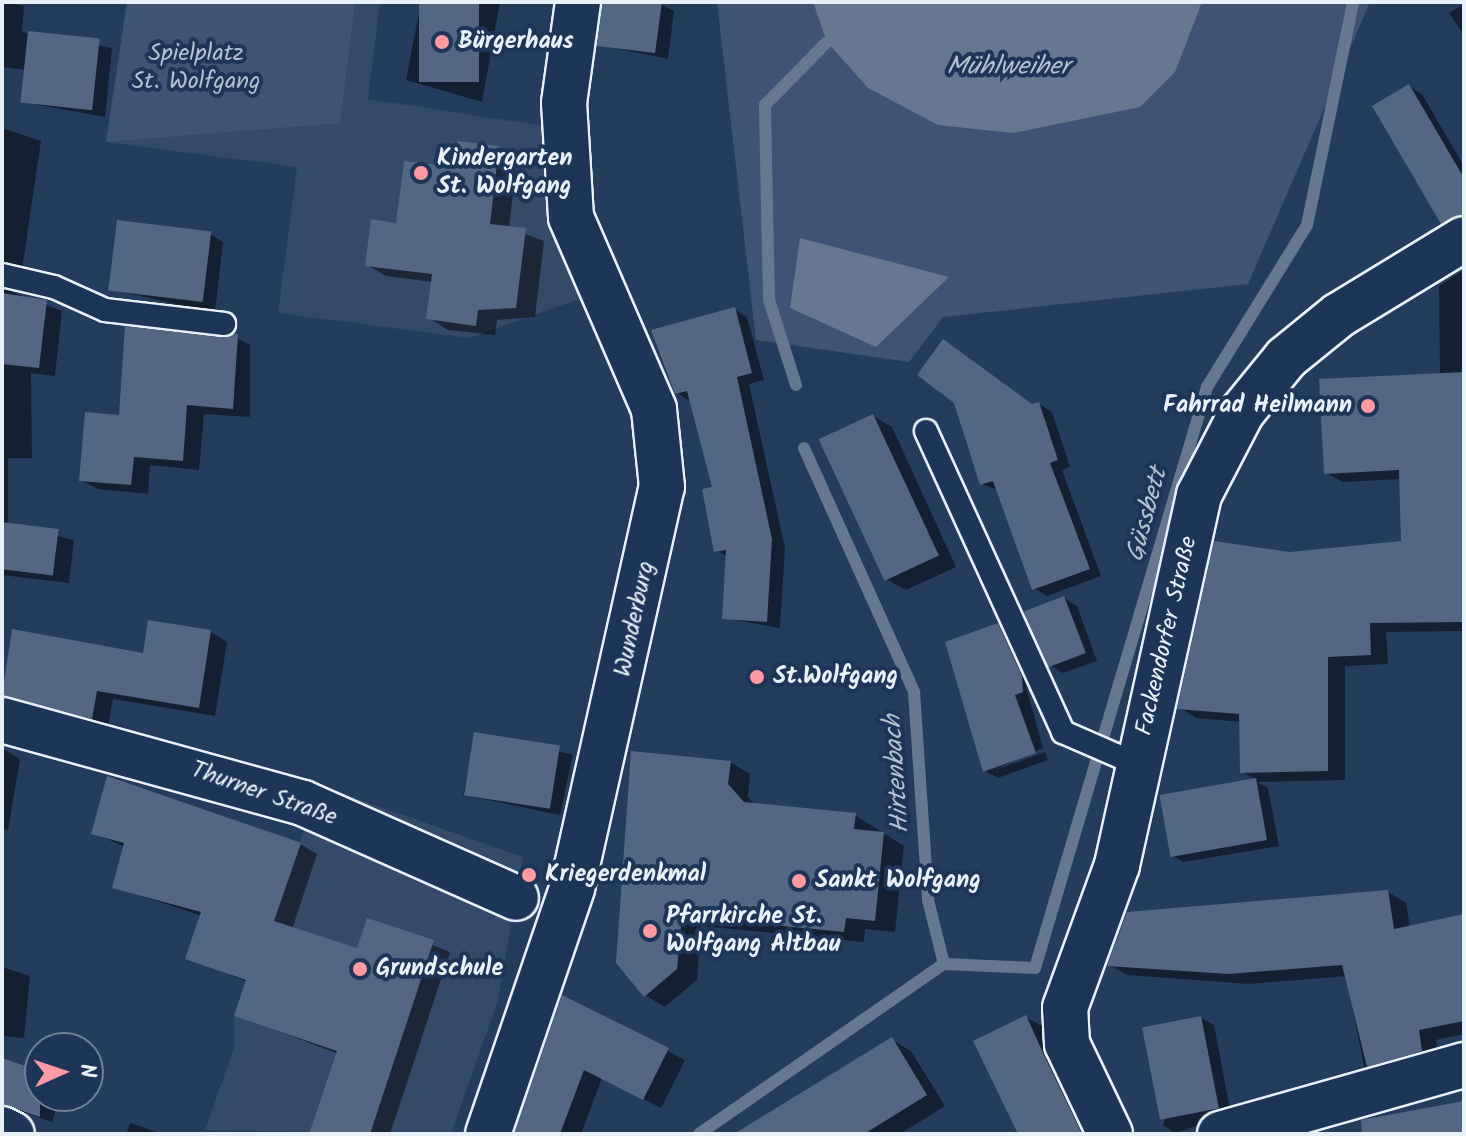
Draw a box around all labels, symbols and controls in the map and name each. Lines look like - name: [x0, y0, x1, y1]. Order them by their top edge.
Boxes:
- place label: Bürgerhaus: [458, 28, 574, 56]
- marker: Bürgerhaus: [433, 33, 451, 51]
- park label: Spielplatz St. Wolfgang: [132, 40, 260, 96]
- water label: Mühlweiher: [947, 52, 1069, 84]
- place label: Kindergarten St. Wolfgang: [437, 145, 573, 201]
- marker: Kindergarten St. Wolfgang: [412, 164, 430, 182]
- place label: Fahrrad Heilmann: [1163, 392, 1352, 420]
- marker: Fahrrad Heilmann: [1359, 397, 1377, 415]
- water label: Güssbett: [1121, 465, 1175, 565]
- street label: Fackendorfer Straße: [1130, 534, 1204, 738]
- street label: Wunderburg: [609, 559, 661, 679]
- place label: St.Wolfgang: [773, 663, 898, 691]
- marker: St.Wolfgang: [748, 668, 766, 686]
- water label: Hirtenbach: [878, 713, 918, 835]
- street label: Thurner Straße: [187, 756, 341, 832]
- place label: Kriegerdenkmal: [545, 861, 706, 889]
- marker: Kriegerdenkmal: [520, 866, 538, 884]
- place label: Sankt Wolfgang: [815, 867, 981, 895]
- marker: Sankt Wolfgang: [790, 872, 808, 890]
- place label: Pfarrkirche St. Wolfgang Altbau: [666, 903, 840, 959]
- marker: Pfarrkirche St. Wolfgang Altbau: [641, 922, 659, 940]
- place label: Grundschule: [376, 955, 503, 983]
- marker: Grundschule: [351, 960, 369, 978]
- north arrow: [24, 1032, 104, 1112]
- text: N: [69, 1063, 104, 1079]

